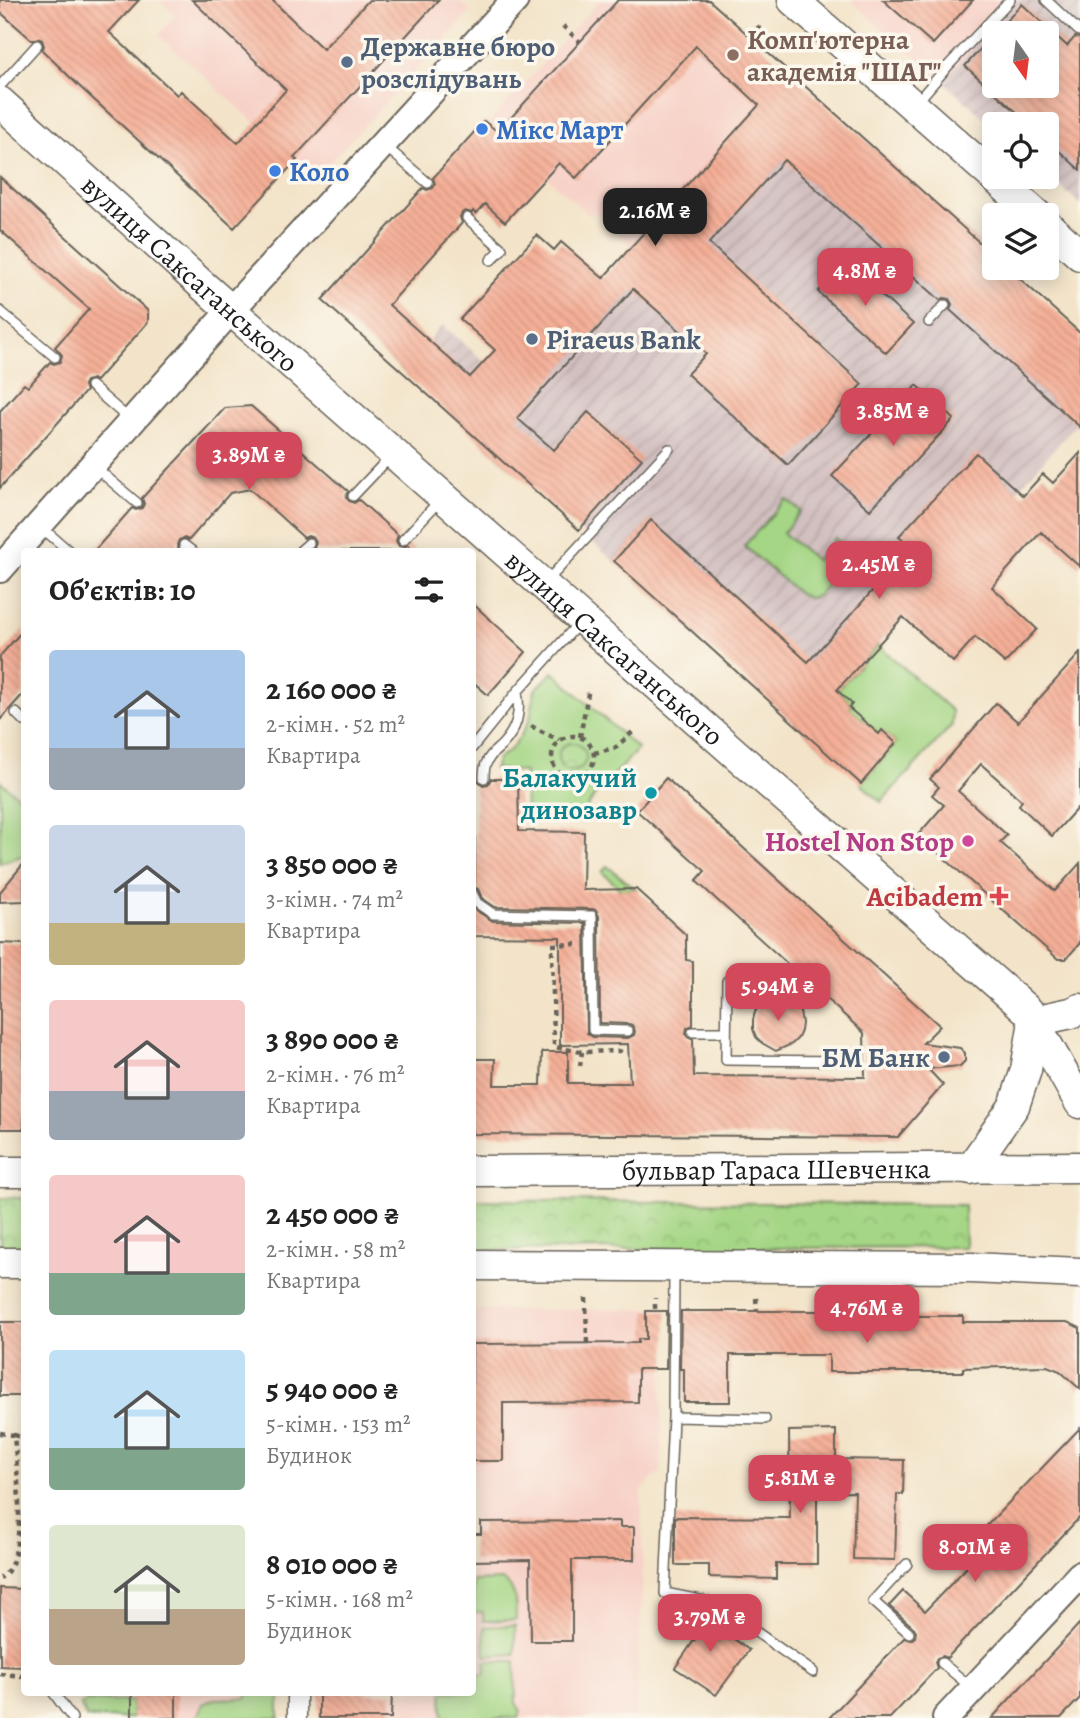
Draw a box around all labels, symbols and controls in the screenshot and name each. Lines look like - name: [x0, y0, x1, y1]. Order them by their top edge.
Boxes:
- place label: Комп'ютерна академія "ШАГ": [747, 21, 941, 91]
- north arrow: [982, 21, 1059, 98]
- map controls: [982, 21, 1059, 280]
- place label: Державне бюро розслідувань: [361, 28, 555, 98]
- marker: Комп'ютерна академія "ШАГ": [725, 47, 741, 63]
- marker: Державне бюро розслідувань: [339, 54, 355, 70]
- place label: Мікс Март: [496, 111, 624, 149]
- button: locate: [982, 112, 1059, 189]
- marker: Мікс Март: [474, 121, 490, 137]
- place label: Коло: [289, 153, 349, 191]
- marker: Коло: [267, 163, 283, 179]
- street label: вулиця Саксаганського: [73, 167, 306, 381]
- pin: 2.16M ₴: [590, 188, 720, 248]
- text: 2.16M ₴: [619, 195, 691, 226]
- button: layers: [982, 203, 1059, 280]
- pin: 4.8M ₴: [808, 248, 922, 308]
- text: 4.8M ₴: [833, 255, 897, 286]
- place label: Piraeus Bank: [546, 321, 701, 359]
- marker: Piraeus Bank: [524, 331, 540, 347]
- pin: 3.85M ₴: [828, 388, 958, 448]
- text: 3.85M ₴: [857, 395, 929, 426]
- pin: 3.89M ₴: [184, 433, 314, 492]
- text: 3.89M ₴: [212, 439, 286, 470]
- street label: вулиця Саксаганського: [497, 542, 732, 755]
- pin: 2.45M ₴: [814, 542, 944, 601]
- text: 2.45M ₴: [842, 548, 916, 579]
- text: Об’єктів: 10: [49, 570, 196, 610]
- icon: filters: [410, 571, 448, 609]
- text: 2 160 000 ₴: [266, 669, 397, 709]
- icon: home: [105, 678, 189, 762]
- text: 2-кімн. · 52 m²: [266, 709, 405, 740]
- text: Квартира: [266, 740, 361, 771]
- place label: Балакучий динозавр: [503, 759, 637, 829]
- marker: Балакучий динозавр: [643, 785, 659, 801]
- place label: Hostel Non Stop: [765, 823, 954, 861]
- marker: Hostel Non Stop: [960, 833, 976, 849]
- text: 3 850 000 ₴: [266, 844, 398, 884]
- icon: home: [105, 853, 189, 937]
- place label: Acibadem: [865, 878, 983, 916]
- text: 3-кімн. · 74 m²: [266, 884, 403, 915]
- marker: Acibadem: [989, 886, 1009, 906]
- text: Квартира: [266, 915, 361, 946]
- pin: 5.94M ₴: [713, 964, 843, 1023]
- text: 5.94M ₴: [741, 970, 815, 1001]
- text: 3 890 000 ₴: [266, 1019, 399, 1059]
- icon: home: [105, 1028, 189, 1112]
- place label: БМ Банк: [822, 1039, 930, 1077]
- marker: БМ Банк: [936, 1049, 952, 1065]
- text: 2-кімн. · 76 m²: [266, 1059, 405, 1090]
- text: Квартира: [266, 1090, 361, 1121]
- street label: бульвар Тараса Шевченка: [621, 1150, 931, 1190]
- text: 2 450 000 ₴: [266, 1194, 400, 1234]
- icon: home: [105, 1203, 189, 1287]
- text: 2-кімн. · 58 m²: [266, 1234, 405, 1265]
- text: Квартира: [266, 1265, 361, 1296]
- pin: 4.76M ₴: [802, 1286, 932, 1345]
- text: 4.76M ₴: [830, 1292, 904, 1323]
- text: 5 940 000 ₴: [266, 1369, 399, 1409]
- icon: home: [105, 1378, 189, 1462]
- text: 5-кімн. · 153 m²: [266, 1409, 411, 1440]
- text: Будинок: [266, 1440, 352, 1471]
- pin: 5.81M ₴: [735, 1456, 865, 1515]
- text: 5.81M ₴: [764, 1462, 836, 1493]
- pin: 8.01M ₴: [910, 1524, 1040, 1584]
- text: 8.01M ₴: [939, 1531, 1011, 1562]
- text: 8 010 000 ₴: [266, 1544, 398, 1584]
- icon: home: [105, 1553, 189, 1637]
- text: 5-кімн. · 168 m²: [266, 1584, 413, 1615]
- pin: 3.79M ₴: [645, 1594, 775, 1654]
- text: 3.79M ₴: [674, 1601, 746, 1632]
- text: Будинок: [266, 1615, 352, 1646]

